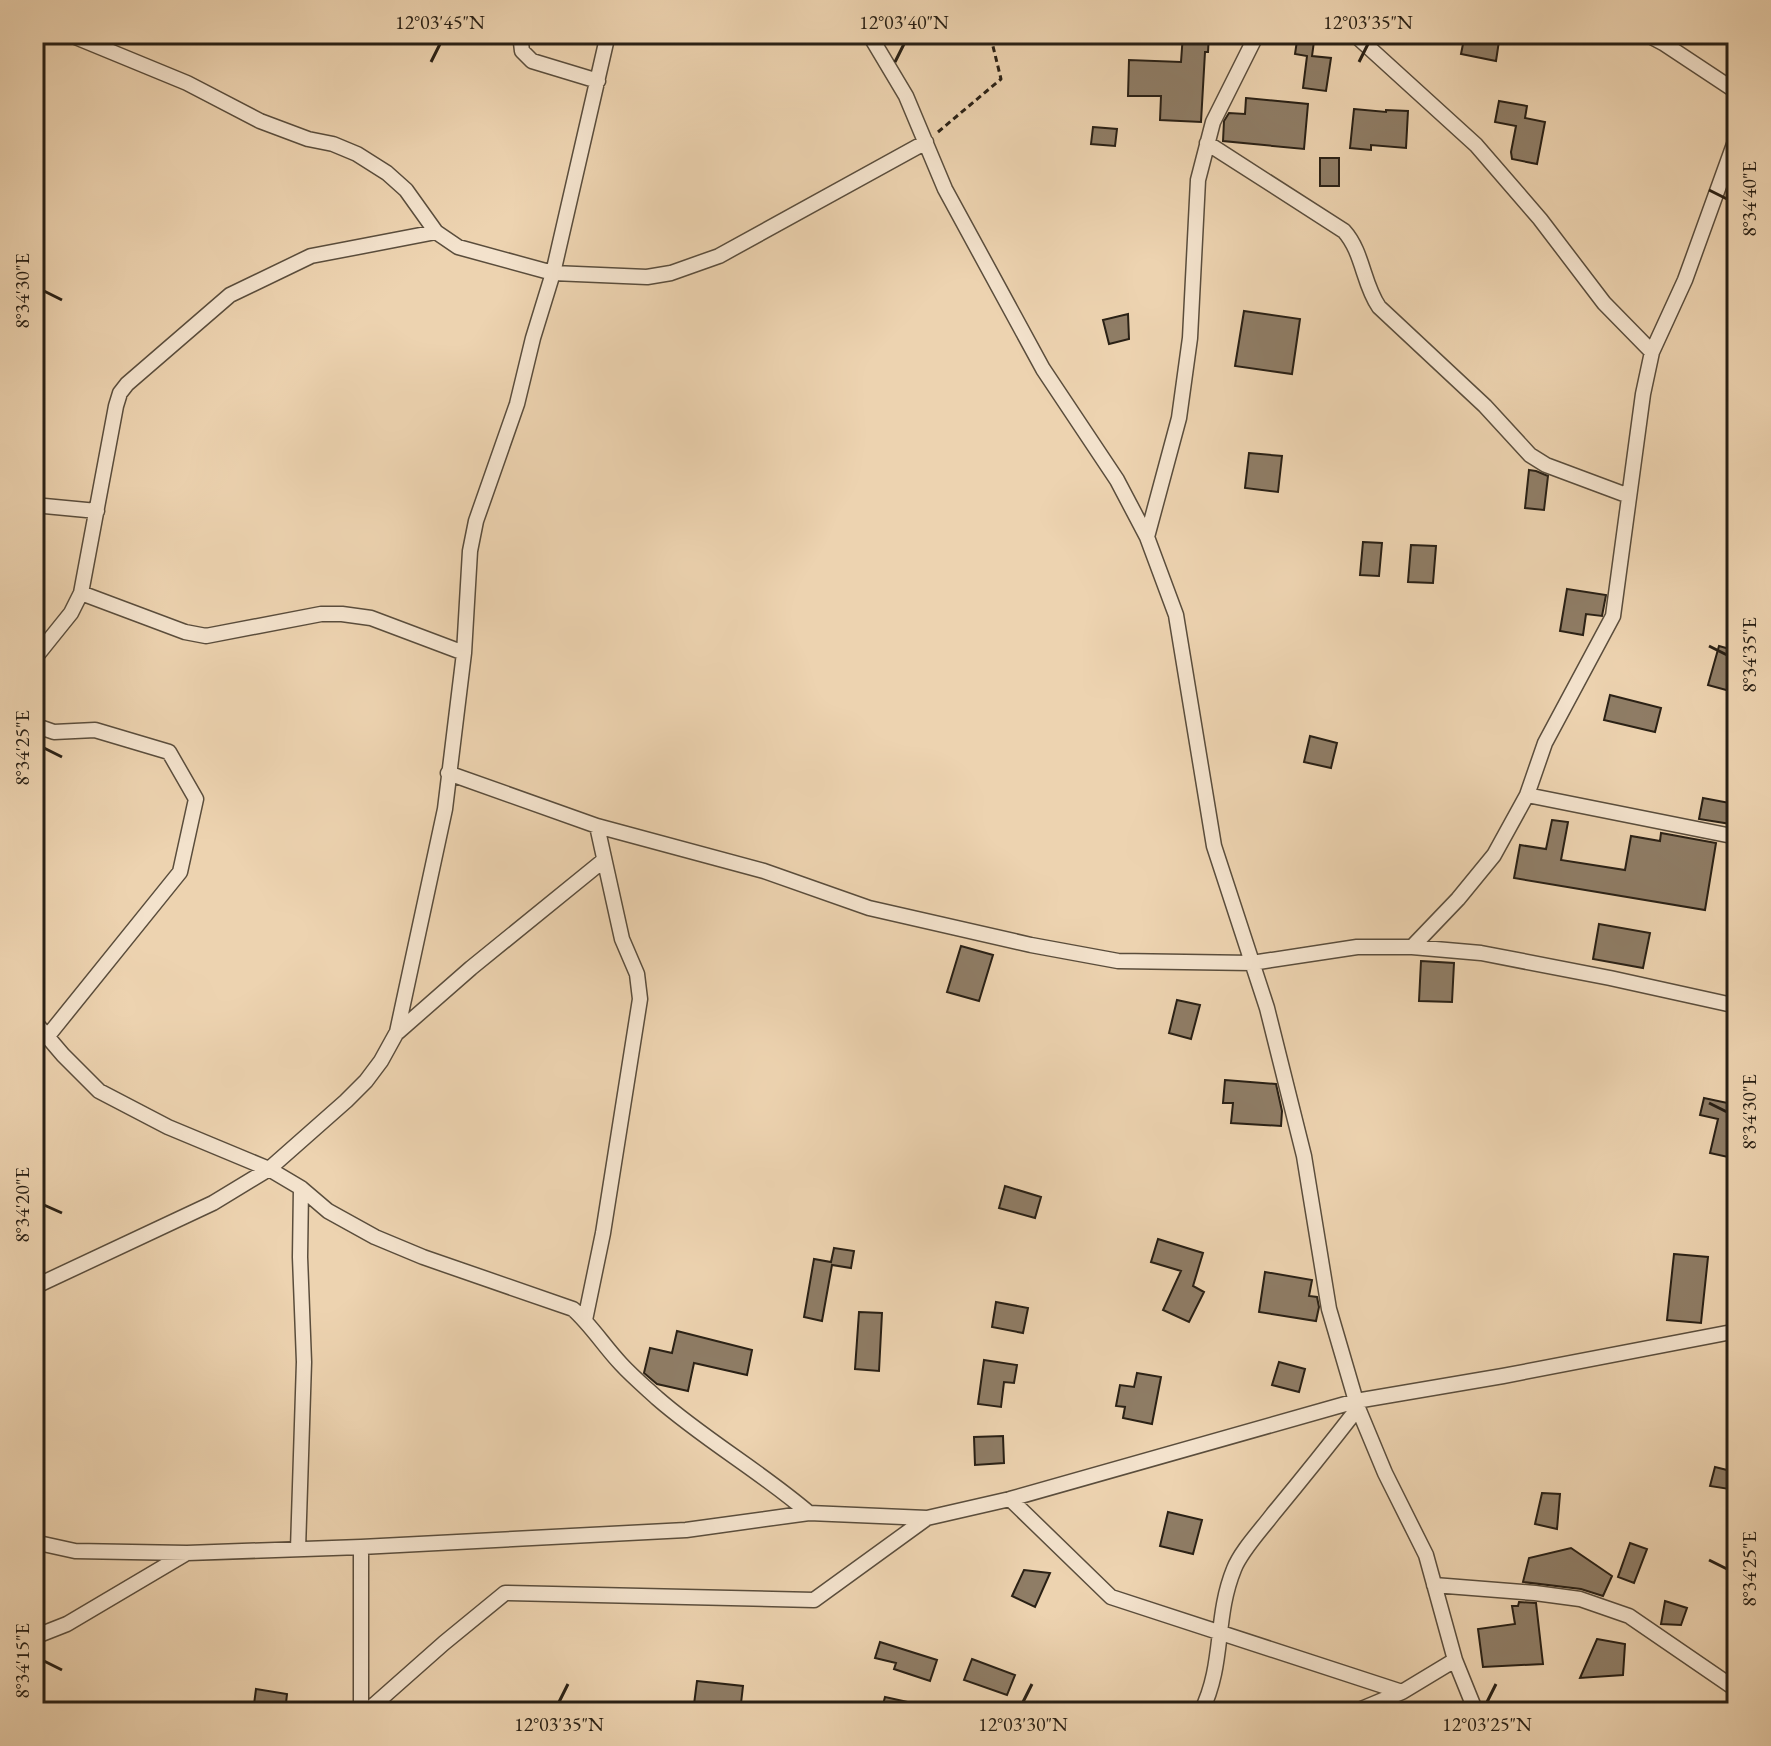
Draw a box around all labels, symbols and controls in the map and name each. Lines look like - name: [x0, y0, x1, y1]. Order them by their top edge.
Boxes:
- text: 12°03'45"N: [395, 9, 485, 35]
- text: 12°03'40"N: [859, 9, 949, 35]
- text: 12°03'35"N: [1323, 9, 1413, 35]
- text: 8°34'40"E: [1736, 161, 1762, 237]
- text: 8°34'30"E: [9, 253, 35, 329]
- text: 8°34'35"E: [1736, 617, 1762, 693]
- text: 8°34'25"E: [9, 710, 35, 786]
- text: 8°34'30"E: [1736, 1074, 1762, 1150]
- text: 8°34'20"E: [9, 1167, 35, 1243]
- text: 8°34'25"E: [1736, 1531, 1762, 1607]
- text: 8°34'15"E: [9, 1623, 35, 1699]
- text: 12°03'35"N: [514, 1711, 604, 1737]
- text: 12°03'30"N: [978, 1711, 1068, 1737]
- text: 12°03'25"N: [1442, 1711, 1532, 1737]

